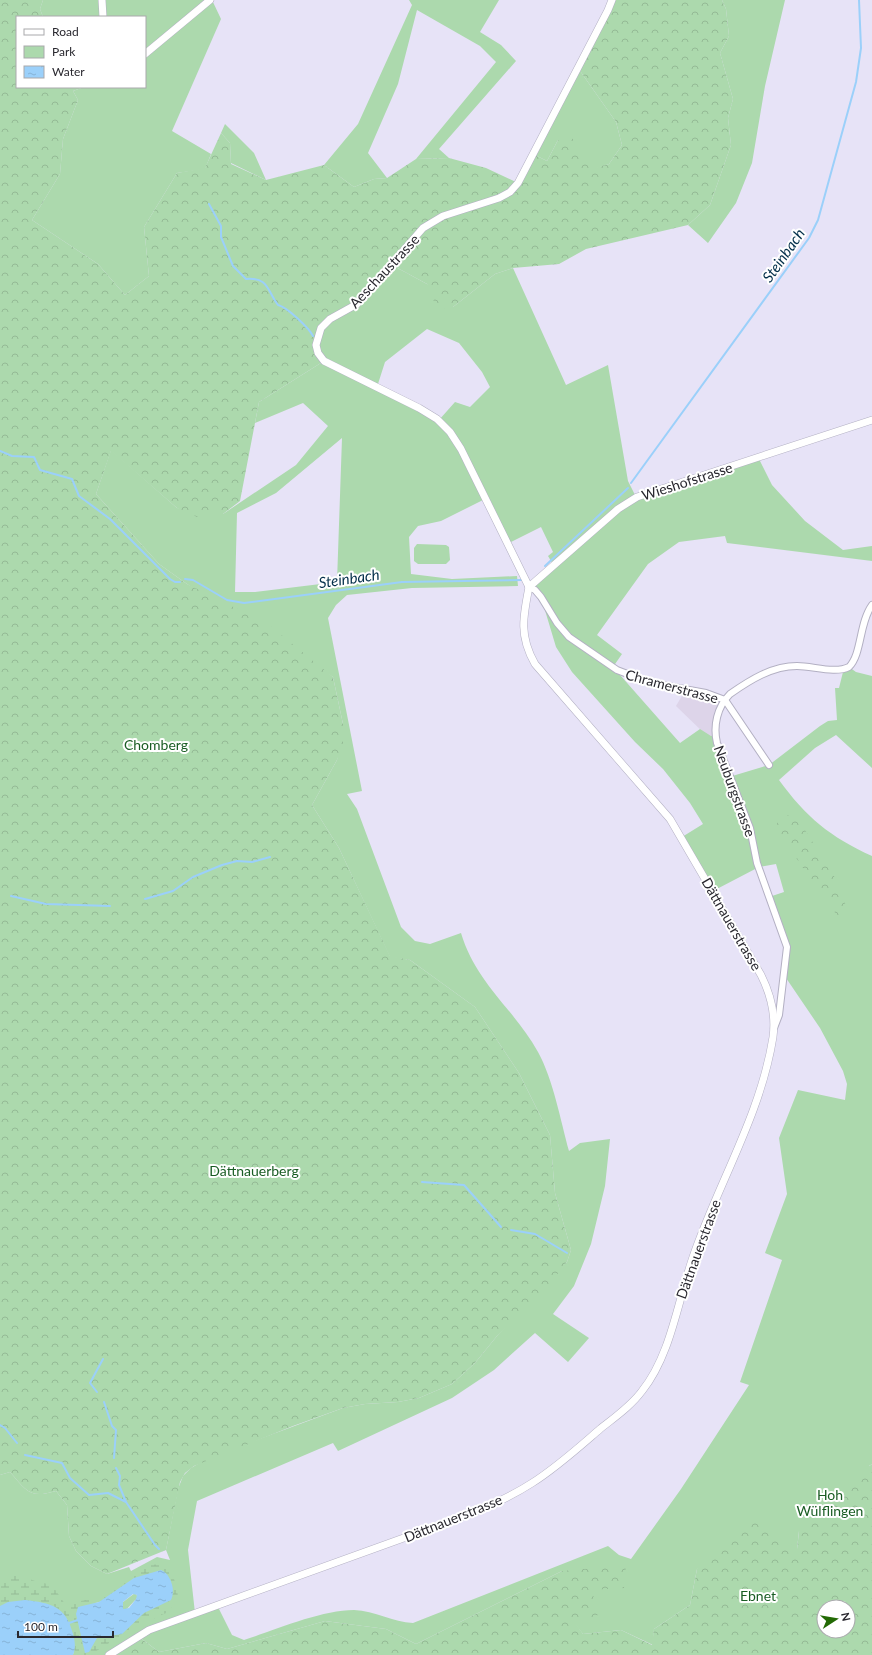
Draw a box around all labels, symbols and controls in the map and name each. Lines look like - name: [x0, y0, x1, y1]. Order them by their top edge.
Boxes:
- legend: [16, 16, 146, 88]
- text: Road: [52, 24, 79, 39]
- text: Park: [52, 44, 76, 59]
- text: Water: [52, 64, 85, 79]
- water label: Steinbach: [758, 225, 808, 285]
- street label: Aeschaustrasse: [346, 231, 422, 311]
- street label: Wieshofstrasse: [640, 458, 734, 504]
- water label: Steinbach: [317, 565, 381, 591]
- street label: Chramerstrasse: [624, 665, 720, 707]
- park label: Chomberg: [124, 736, 188, 753]
- street label: Neuburgstrasse: [711, 743, 759, 839]
- street label: Dättnauerstrasse: [699, 875, 765, 973]
- park label: Dättnauerberg: [209, 1162, 299, 1179]
- street label: Dättnauerstrasse: [672, 1197, 724, 1301]
- park label: Hoh Wülflingen: [797, 1486, 863, 1519]
- street label: Dättnauerstrasse: [401, 1491, 505, 1545]
- park label: Ebnet: [740, 1587, 776, 1604]
- north arrow: [816, 1599, 856, 1639]
- text: N: [839, 1611, 854, 1622]
- scale bar: [18, 1613, 113, 1639]
- text: 100 m: [24, 1619, 58, 1634]

